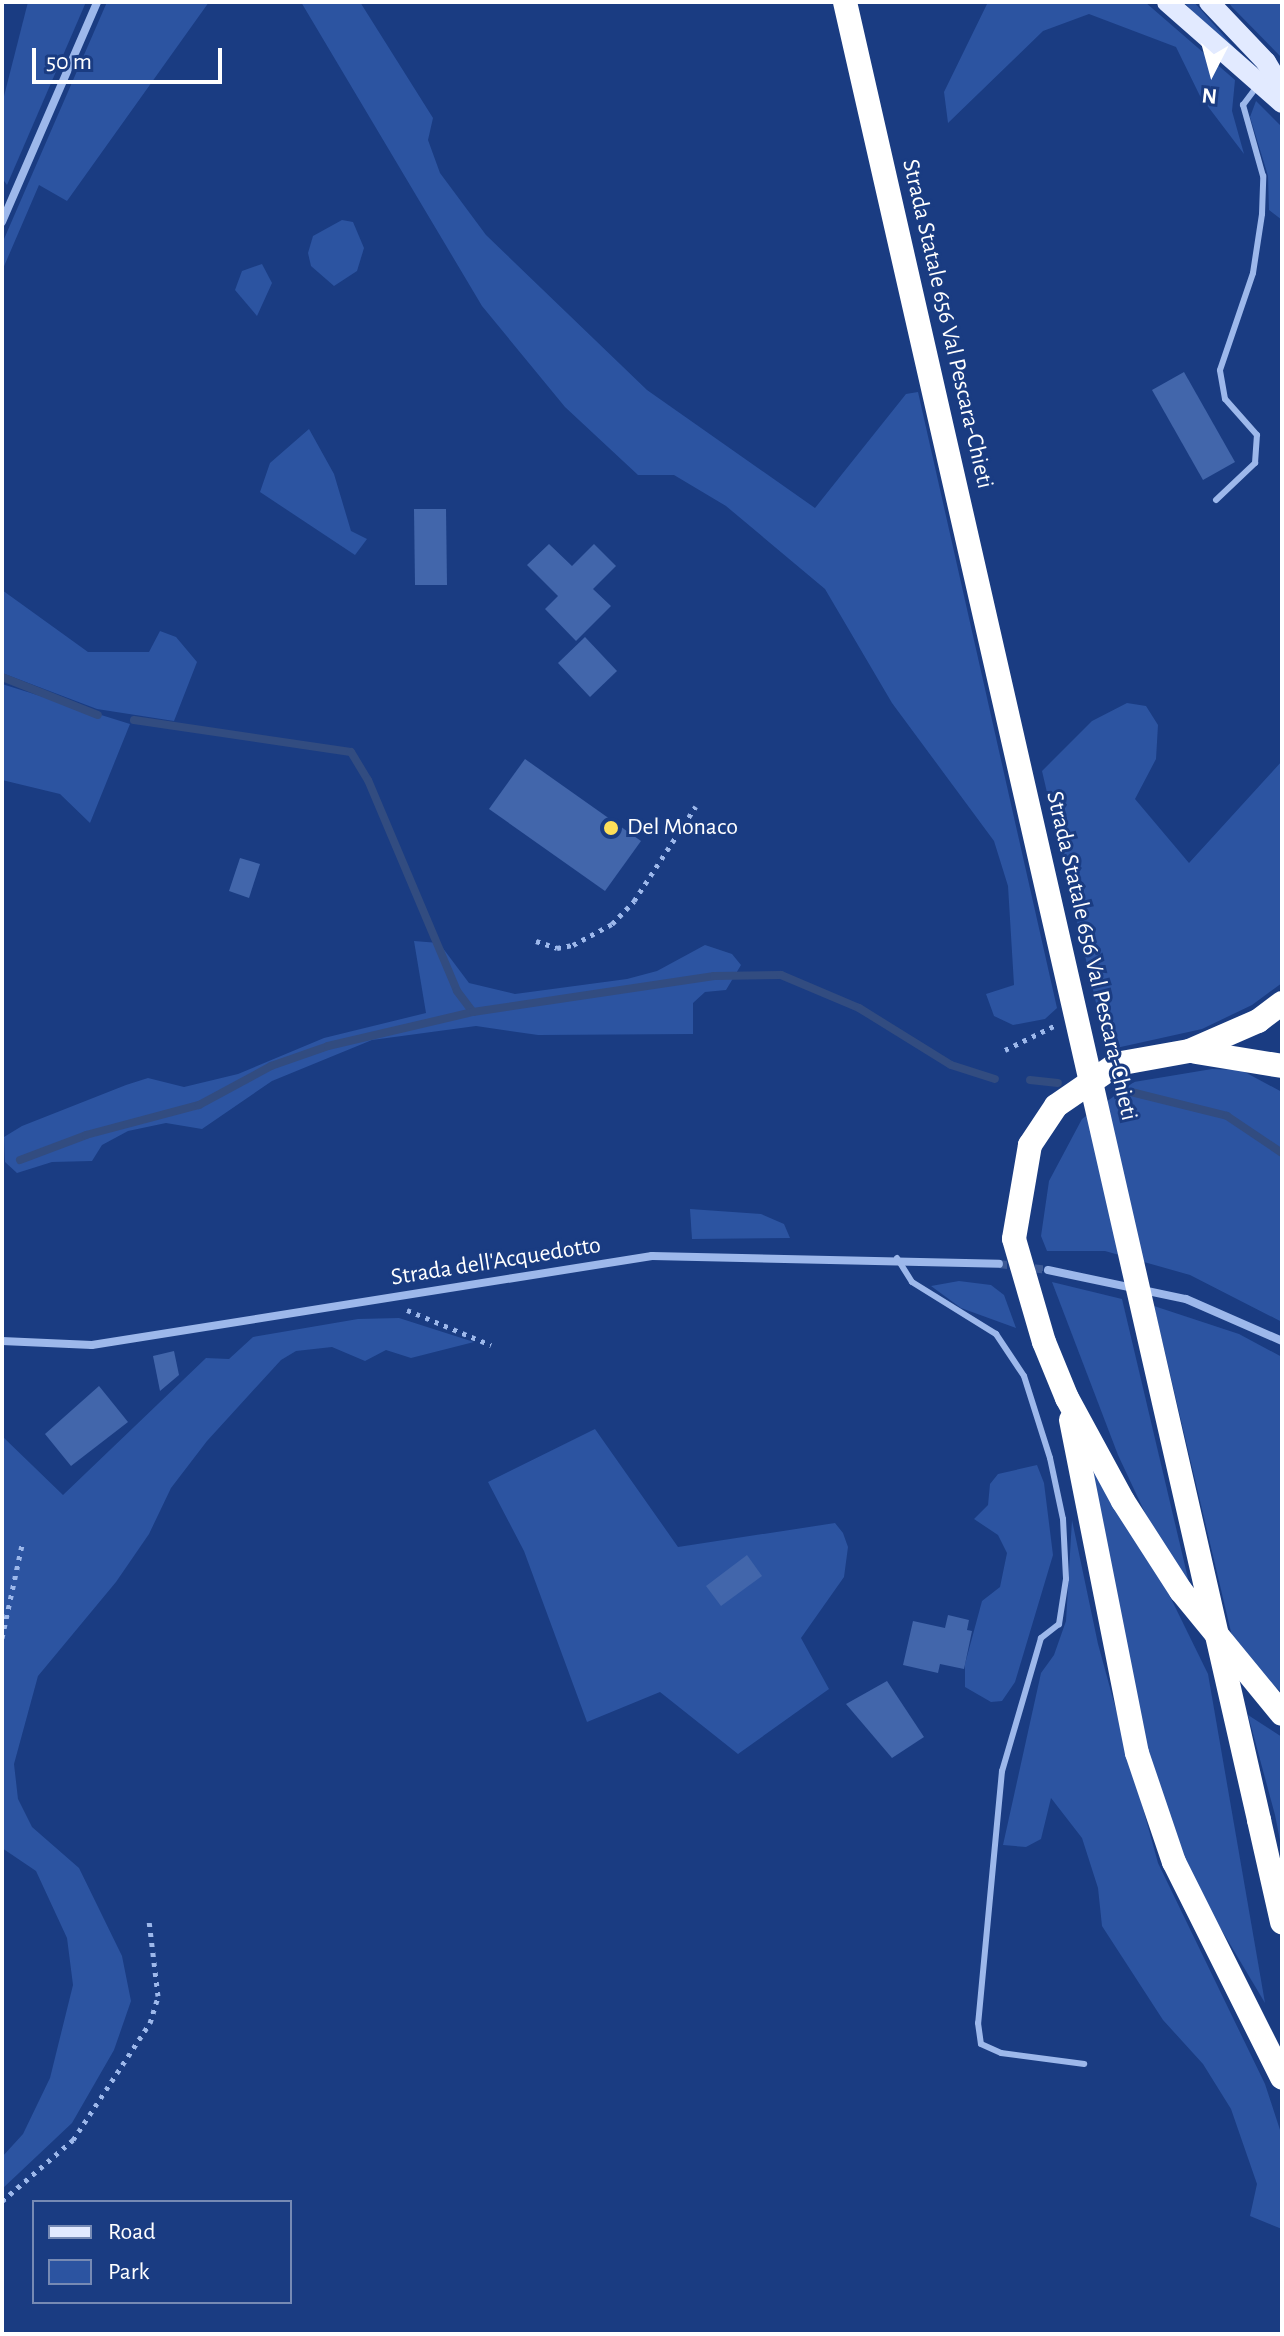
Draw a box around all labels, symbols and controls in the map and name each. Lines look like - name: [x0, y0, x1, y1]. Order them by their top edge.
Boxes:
- scale bar: [36, 32, 226, 82]
- north arrow: [1172, 32, 1252, 112]
- text: 50 m: [46, 50, 92, 74]
- text: N: [1201, 84, 1218, 108]
- street label: Strada Statale 656 Val Pescara-Chieti: [895, 157, 999, 491]
- street label: Strada Statale 656 Val Pescara-Chieti: [1039, 789, 1143, 1123]
- place label: Del Monaco: [627, 814, 738, 842]
- marker: Del Monaco: [602, 819, 620, 837]
- street label: Strada dell'Acquedotto: [389, 1231, 603, 1293]
- legend: [32, 2200, 292, 2304]
- text: Road: [108, 2220, 156, 2244]
- text: Park: [108, 2260, 149, 2284]

